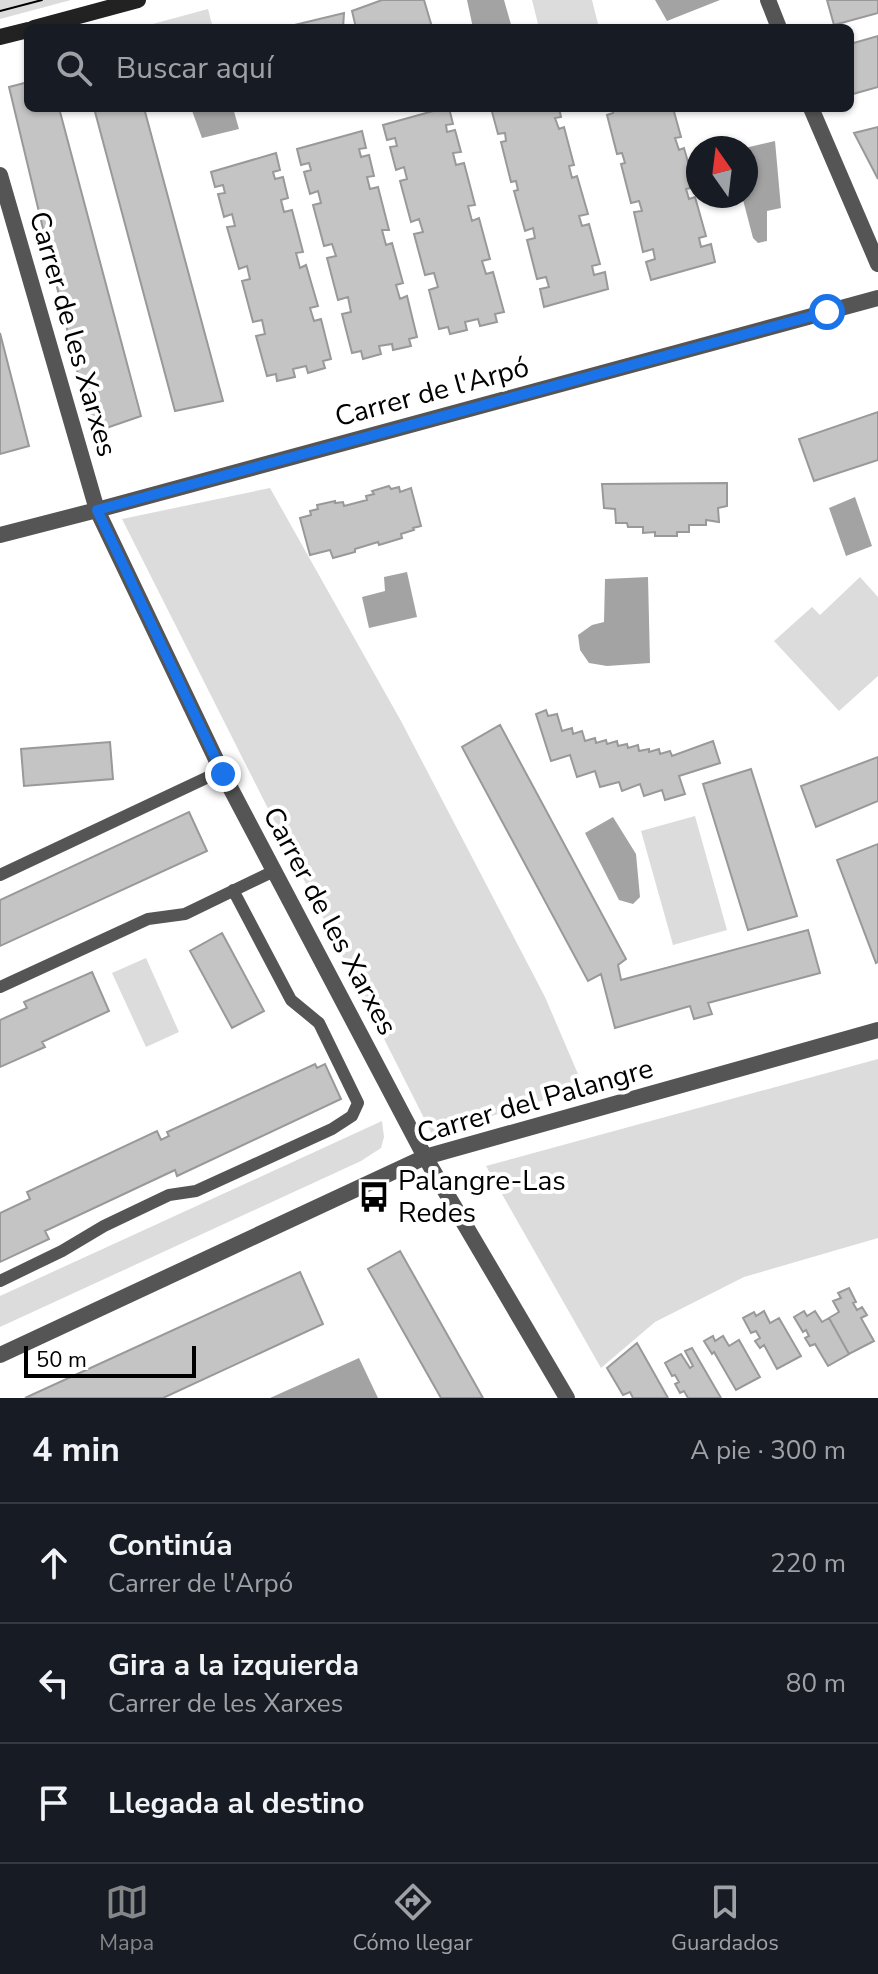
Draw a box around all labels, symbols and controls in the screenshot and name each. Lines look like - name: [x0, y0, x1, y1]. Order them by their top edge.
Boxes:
- search box: [24, 24, 854, 112]
- icon: search: [52, 46, 96, 90]
- text: Buscar aquí: [116, 48, 273, 89]
- north arrow: [686, 136, 758, 208]
- street label: Carrer de les Xarxes: [20, 207, 126, 461]
- route start: [809, 294, 845, 330]
- street label: Carrer de l'Arpó: [331, 348, 533, 436]
- route end: [205, 756, 241, 792]
- street label: Carrer de les Xarxes: [254, 800, 406, 1042]
- street label: Carrer del Palangre: [412, 1049, 658, 1153]
- place label: Palangre-Las Redes: [398, 1162, 566, 1232]
- bus stop icon: Palangre-Las Redes: [357, 1180, 391, 1214]
- scale bar: [24, 1342, 196, 1378]
- text: 50 m: [36, 1345, 87, 1375]
- text: 4 min: [32, 1427, 120, 1473]
- text: A pie · 300 m: [690, 1433, 846, 1468]
- text: Continúa: [108, 1525, 233, 1566]
- icon: ahead: [32, 1541, 76, 1585]
- text: 220 m: [770, 1546, 846, 1581]
- text: Carrer de l'Arpó: [108, 1566, 293, 1601]
- text: Gira a la izquierda: [108, 1645, 359, 1686]
- icon: left: [32, 1661, 76, 1705]
- text: 80 m: [786, 1666, 846, 1701]
- text: Carrer de les Xarxes: [108, 1686, 343, 1721]
- icon: arrive: [32, 1781, 76, 1825]
- text: Llegada al destino: [108, 1783, 364, 1824]
- tab: Mapa: [99, 1880, 154, 1958]
- tab: Cómo llegar: [353, 1880, 473, 1958]
- tab: Guardados: [671, 1880, 779, 1958]

